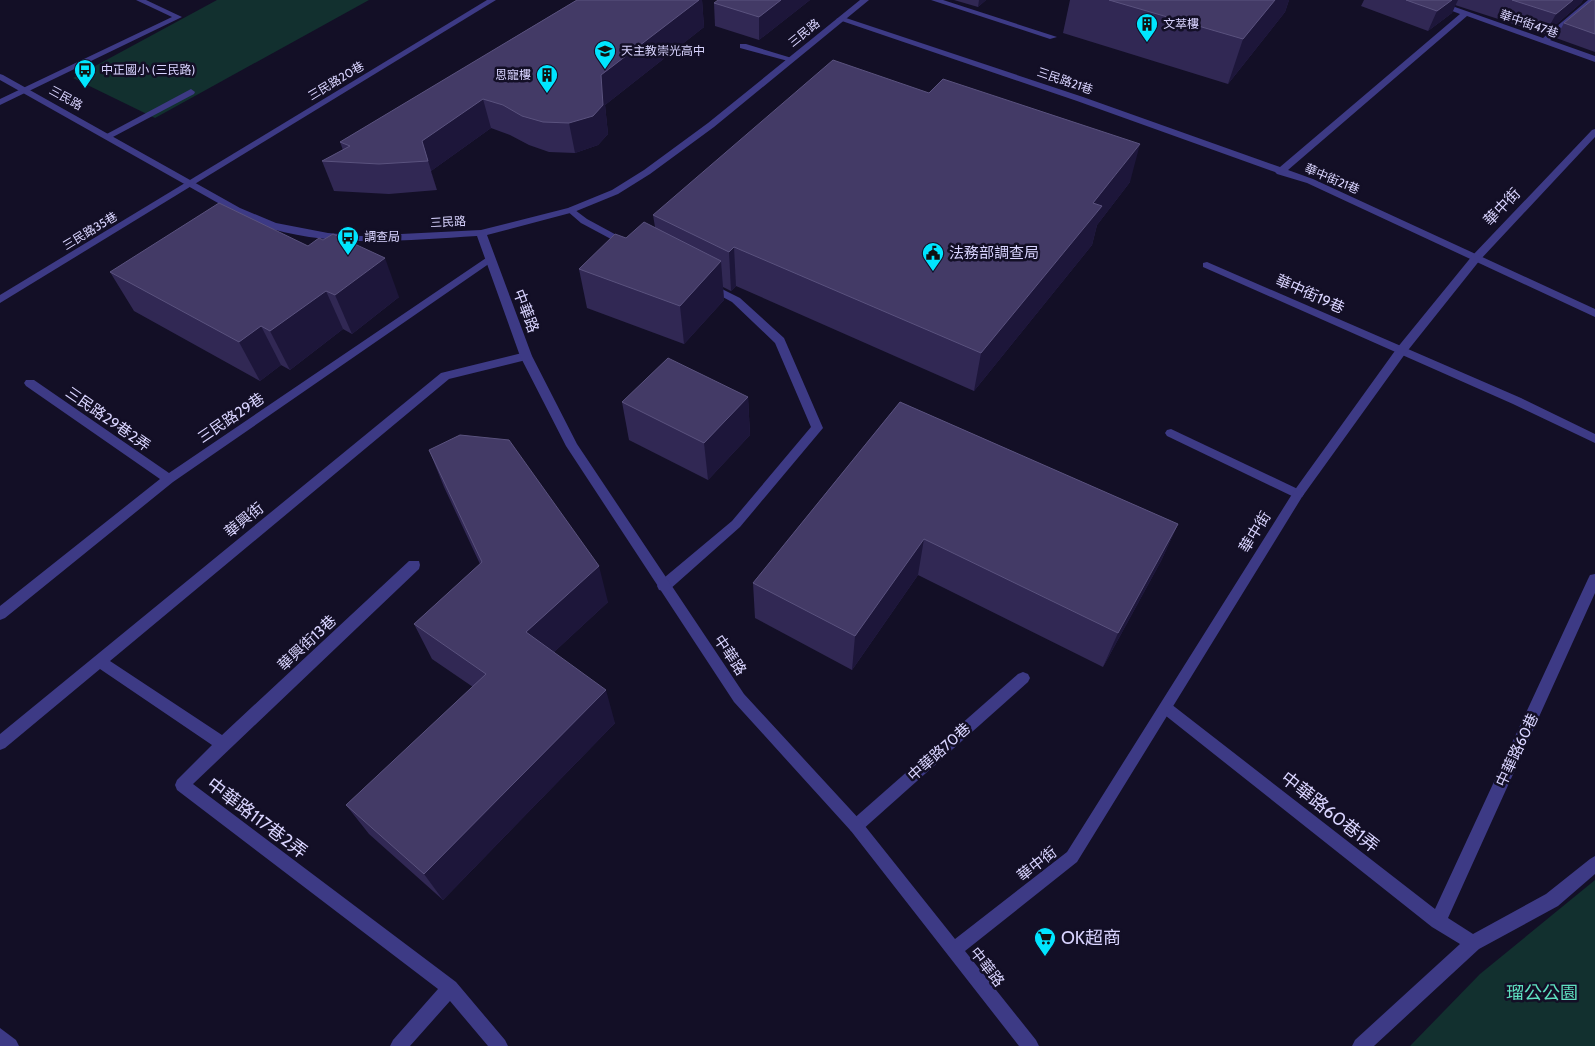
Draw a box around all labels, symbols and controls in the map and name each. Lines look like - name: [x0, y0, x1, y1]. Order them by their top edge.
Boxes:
- street label: 華中街47巷: [1498, 7, 1560, 41]
- building icon: 文萃樓: [1135, 12, 1159, 43]
- street label: 三民路: [785, 15, 822, 50]
- place label: 文萃樓: [1163, 16, 1199, 31]
- school or university icon: 天主教崇光高中: [593, 39, 617, 70]
- place label: 天主教崇光高中: [621, 43, 705, 58]
- bus stop icon: 中正國小 (三民路): [73, 58, 97, 89]
- street label: 三民路20巷: [305, 58, 366, 103]
- place label: 中正國小 (三民路): [101, 62, 195, 77]
- building icon: 恩寵樓: [535, 63, 559, 94]
- street label: 三民路21巷: [1035, 64, 1095, 97]
- place label: 恩寵樓: [495, 67, 531, 82]
- street label: 三民路: [47, 82, 86, 113]
- street label: 華中街21巷: [1302, 160, 1362, 197]
- street label: 華中街: [1480, 185, 1524, 229]
- street label: 三民路35巷: [60, 208, 120, 253]
- street label: 三民路: [430, 213, 466, 230]
- bus stop icon: 調查局: [336, 225, 360, 256]
- place label: 調查局: [364, 229, 400, 244]
- public building icon: 法務部調查局: [921, 241, 945, 272]
- place label: 法務部調查局: [949, 244, 1039, 262]
- street label: 華中街19巷: [1273, 271, 1347, 317]
- street label: 中華路: [510, 287, 542, 335]
- street label: 三民路29巷2弄: [62, 383, 154, 455]
- street label: 三民路29巷: [194, 389, 268, 447]
- street label: 華興街: [221, 499, 267, 541]
- street label: 華中街: [1235, 508, 1275, 556]
- street label: 華興街13巷: [274, 612, 340, 674]
- street label: 中華路: [710, 631, 750, 679]
- street label: 中華路60巷: [1492, 710, 1542, 790]
- street label: 中華路70巷: [904, 719, 974, 785]
- street label: 中華路60巷1弄: [1276, 767, 1384, 857]
- street label: 中華路117巷2弄: [202, 773, 312, 863]
- street label: 華中街: [1014, 843, 1060, 885]
- supermarket icon: OK超商: [1033, 926, 1057, 957]
- place label: OK超商: [1061, 927, 1121, 949]
- street label: 中華路: [966, 944, 1008, 990]
- park label: 瑠公公園: [1506, 982, 1578, 1004]

